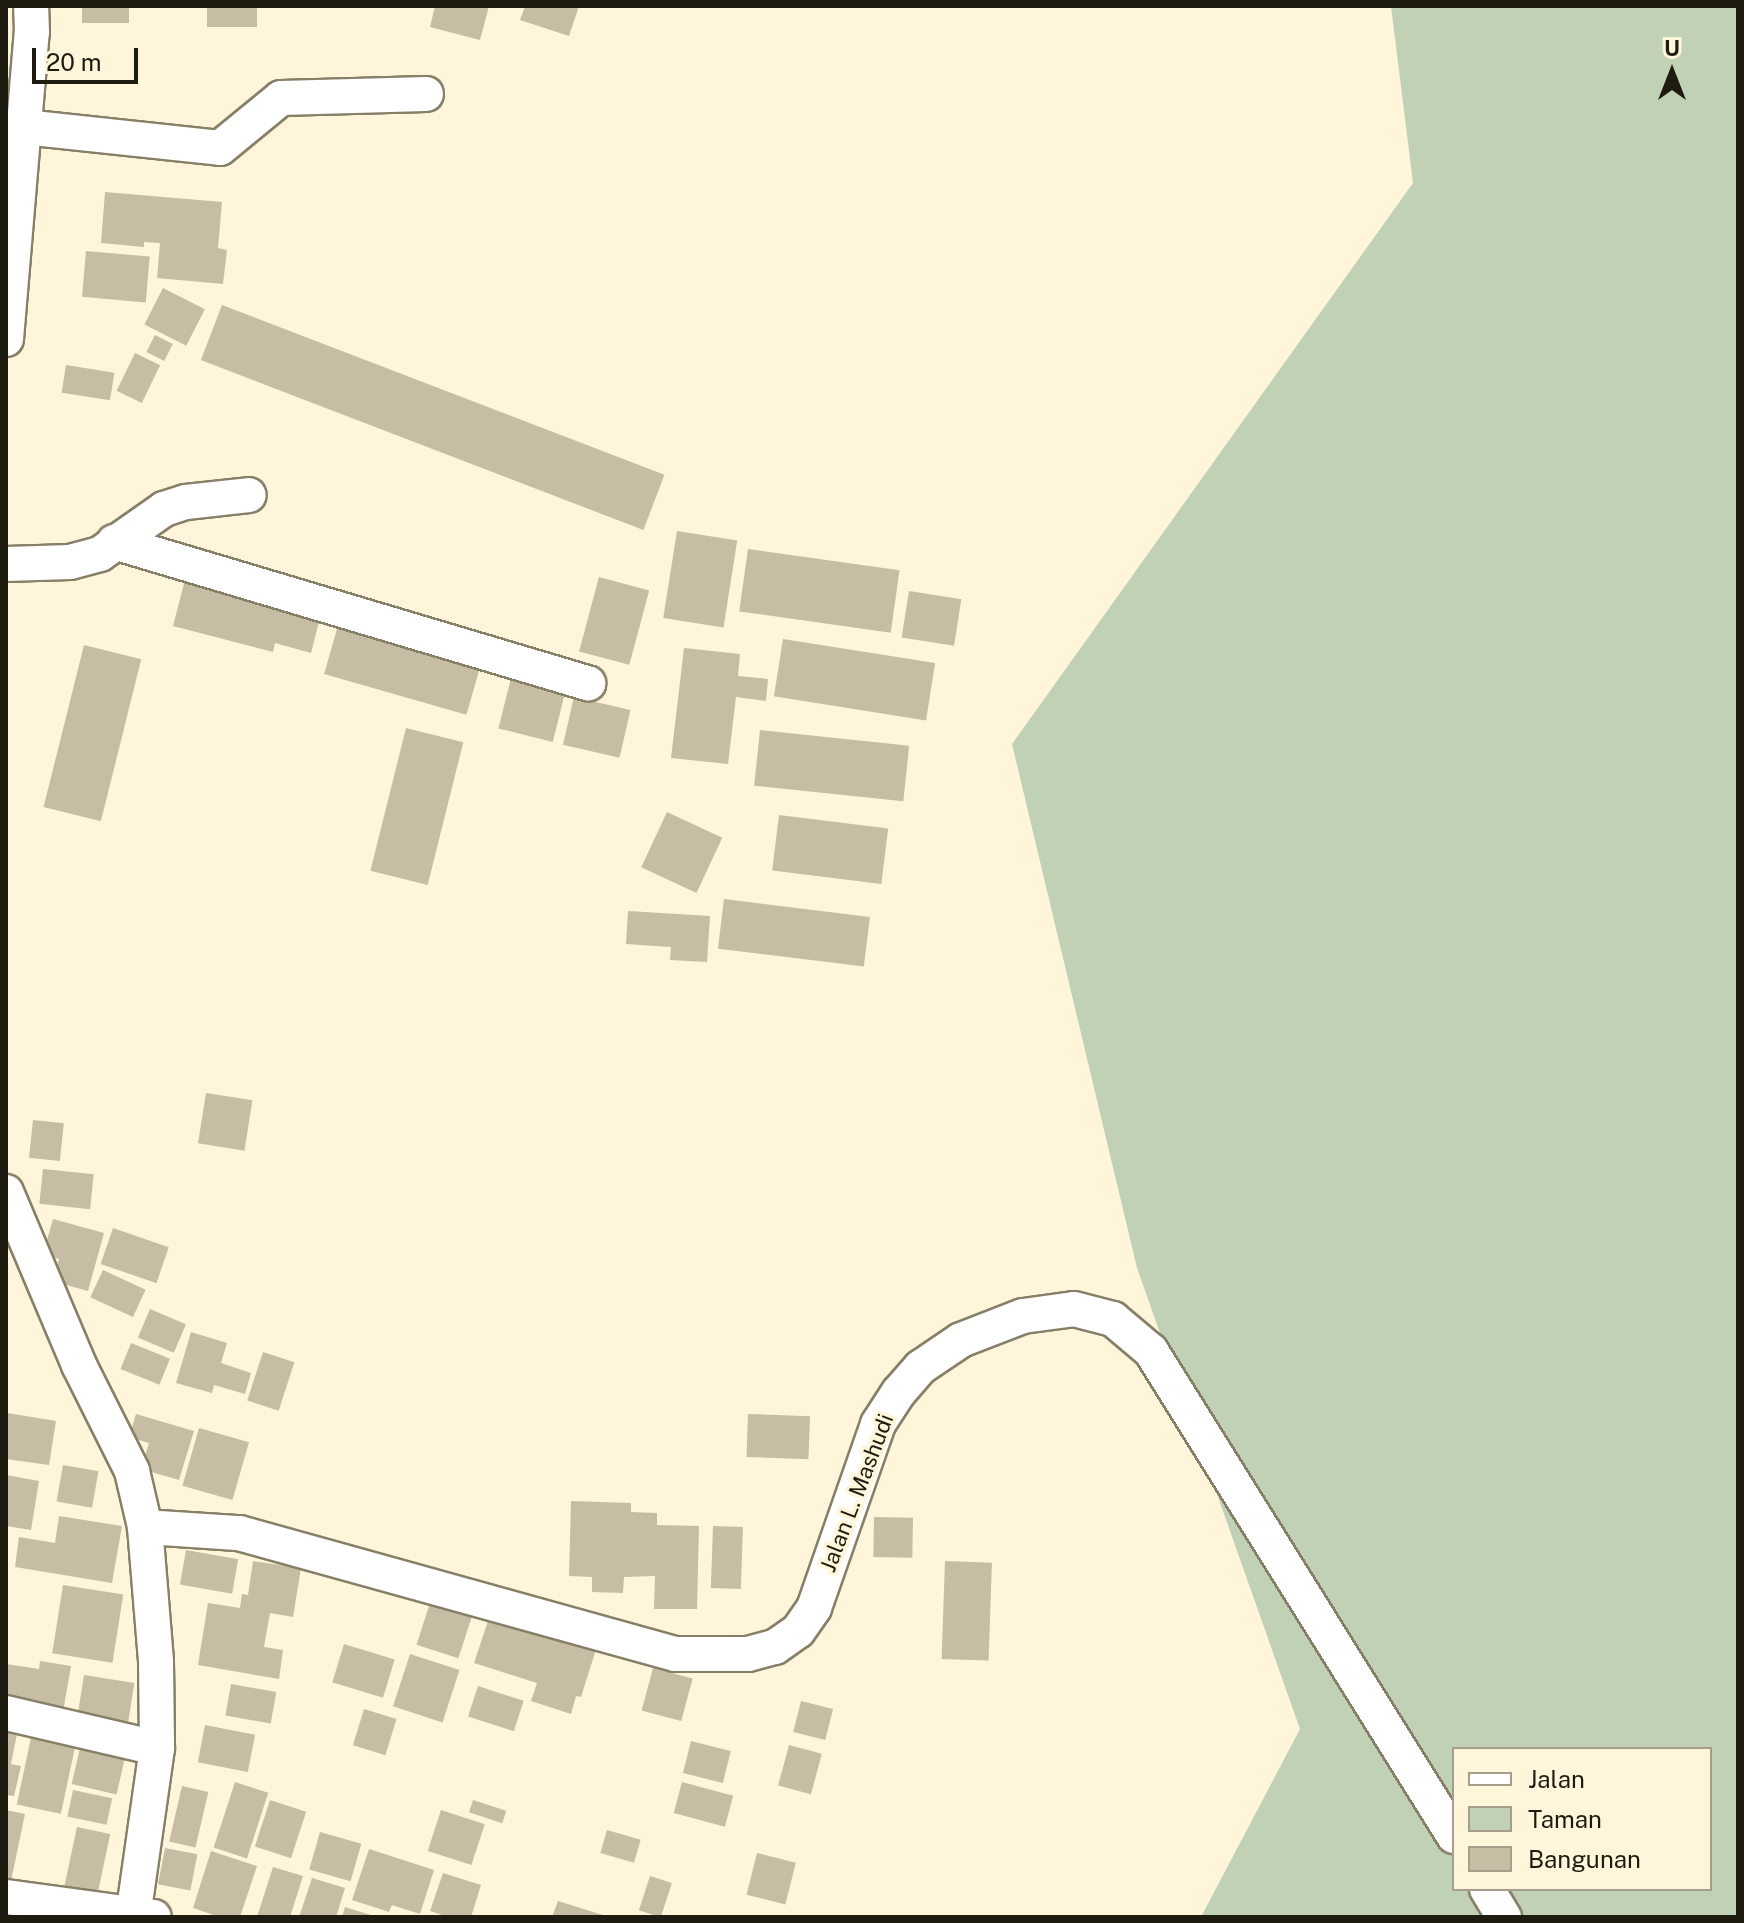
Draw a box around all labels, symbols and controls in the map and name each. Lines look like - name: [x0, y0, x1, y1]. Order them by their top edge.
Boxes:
- scale bar: [36, 32, 142, 82]
- north arrow: [1632, 32, 1712, 112]
- text: U: [1664, 35, 1680, 61]
- text: 20 m: [46, 48, 102, 76]
- street label: Jalan L. Mashudi: [815, 1410, 899, 1576]
- legend: [1452, 1747, 1712, 1891]
- text: Jalan: [1528, 1765, 1585, 1793]
- text: Taman: [1528, 1805, 1602, 1833]
- text: Bangunan: [1528, 1845, 1641, 1873]

